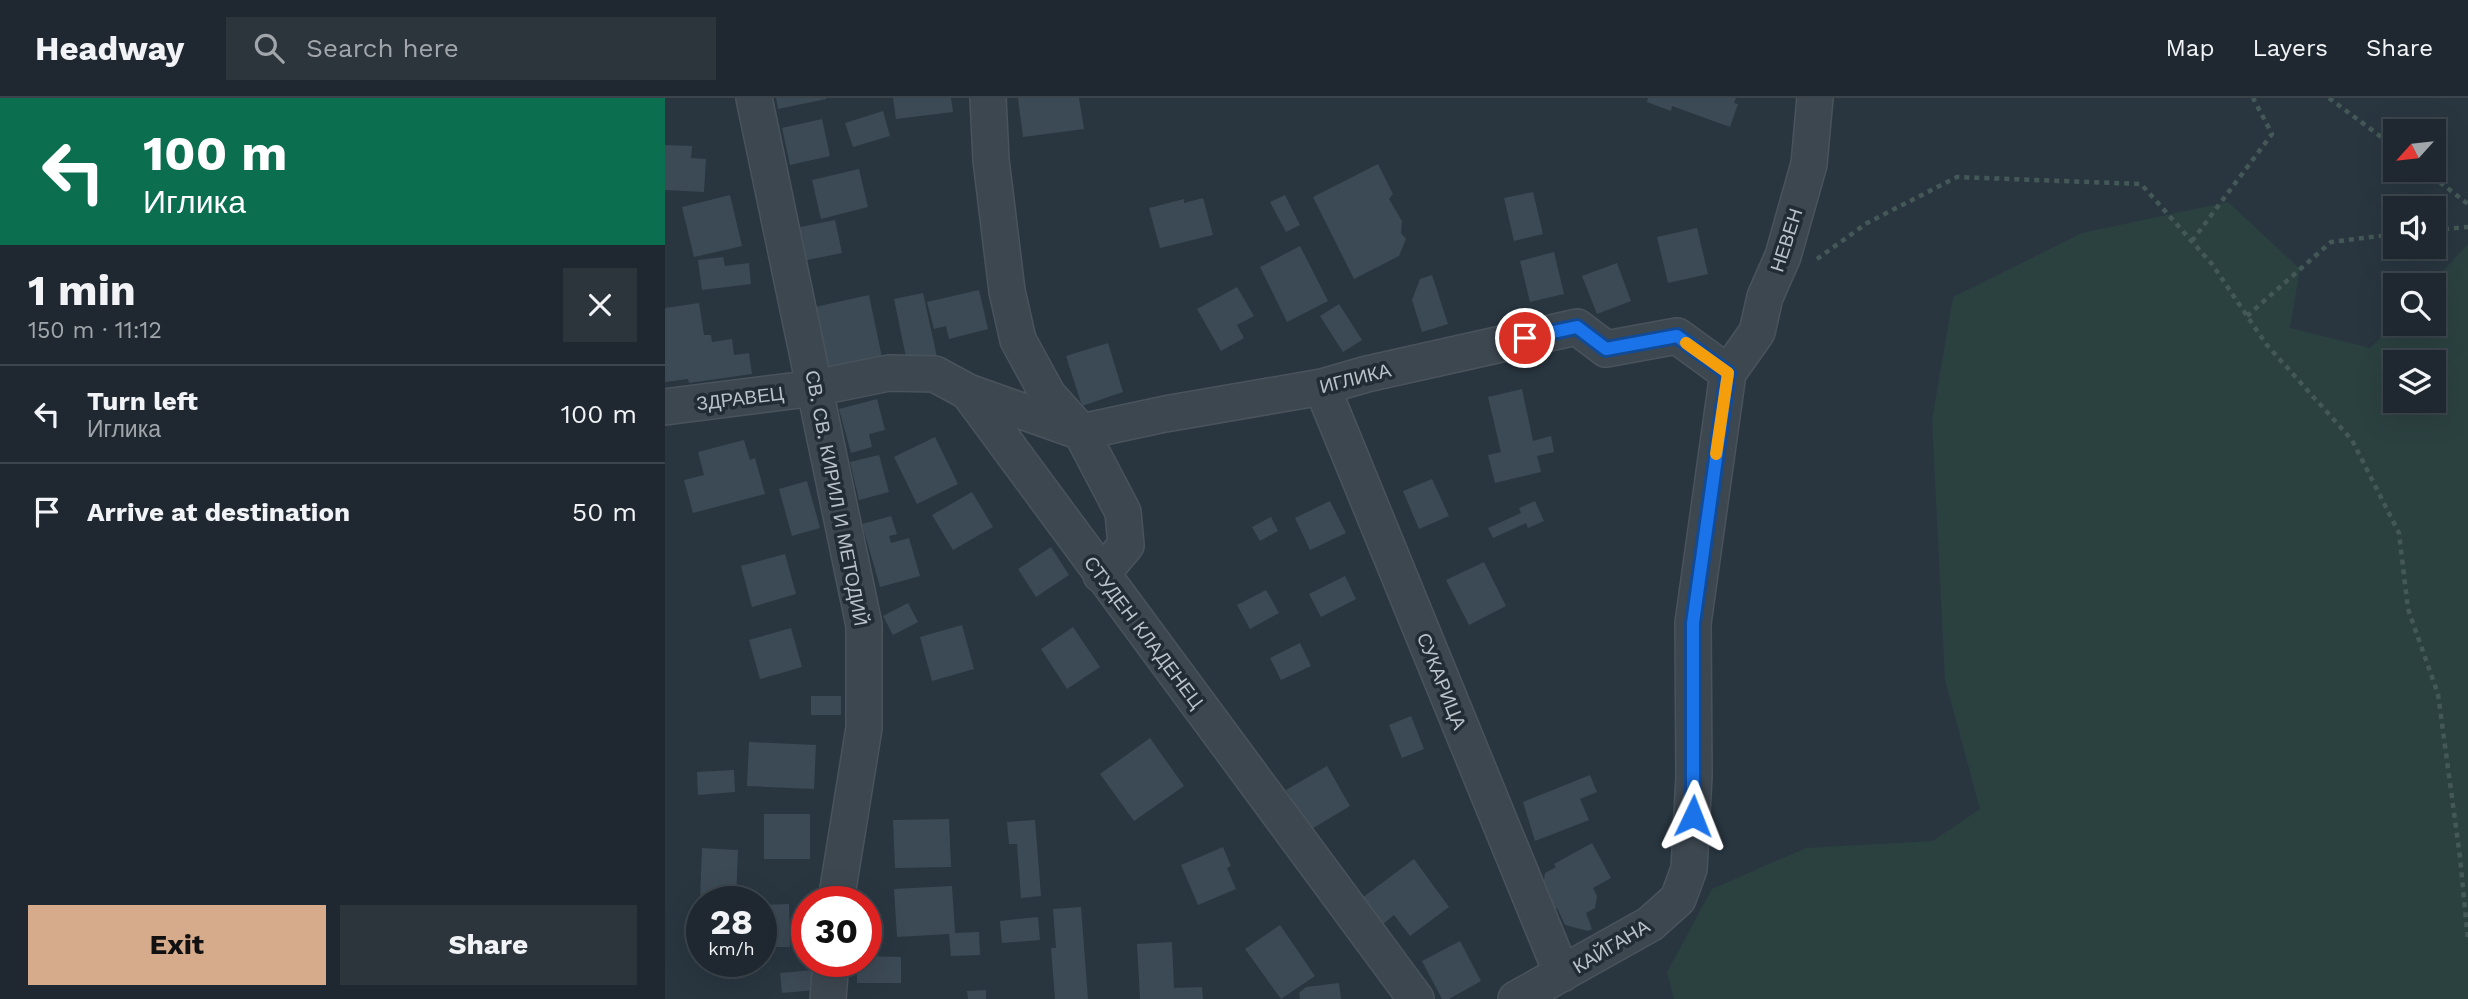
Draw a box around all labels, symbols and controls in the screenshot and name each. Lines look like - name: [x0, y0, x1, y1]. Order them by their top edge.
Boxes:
- search box: [226, 17, 716, 80]
- text: Headway: [35, 29, 184, 68]
- icon: search: [250, 29, 288, 67]
- text: Search here: [306, 33, 459, 63]
- text: Map: [2166, 34, 2214, 62]
- text: Layers: [2252, 34, 2328, 62]
- text: Share: [2366, 34, 2433, 62]
- north arrow: [2383, 119, 2447, 182]
- map controls: [2383, 119, 2446, 413]
- text: 100 m: [143, 124, 287, 182]
- icon: left: [28, 126, 119, 217]
- text: Иглика: [143, 183, 246, 221]
- button: sound: [2383, 196, 2446, 259]
- street label: НЕВЕН: [1765, 205, 1808, 275]
- text: 1 min: [28, 266, 136, 315]
- button: close: [563, 268, 637, 342]
- button: search: [2383, 273, 2446, 336]
- pin: [1495, 308, 1555, 368]
- text: 150 m · 11:12: [28, 317, 162, 344]
- icon: arrive: [1506, 319, 1544, 357]
- button: layers: [2383, 350, 2446, 413]
- street label: ИГЛИКА: [1317, 358, 1394, 398]
- street label: СВ. СВ. КИРИЛ И МЕТОДИЙ: [800, 368, 873, 628]
- street label: ЗДРАВЕЦ: [695, 382, 785, 415]
- text: Turn left: [87, 386, 198, 416]
- icon: left: [28, 395, 66, 433]
- text: 100 m: [561, 399, 637, 429]
- text: Иглика: [87, 416, 161, 443]
- icon: arrive: [28, 493, 66, 531]
- text: Arrive at destination: [87, 497, 350, 527]
- text: 50 m: [572, 497, 637, 527]
- street label: СТУДЕН КЛАДЕНЕЦ: [1079, 552, 1208, 713]
- street label: СУКАРИЦА: [1412, 630, 1471, 733]
- position arrow: [1656, 779, 1730, 853]
- speed limit sign: 30: [791, 886, 882, 977]
- text: 28: [710, 901, 753, 943]
- button: Exit: [28, 905, 326, 985]
- button: Share: [340, 905, 637, 985]
- street label: КАЙГАНА: [1569, 914, 1654, 978]
- text: km/h: [708, 938, 755, 959]

